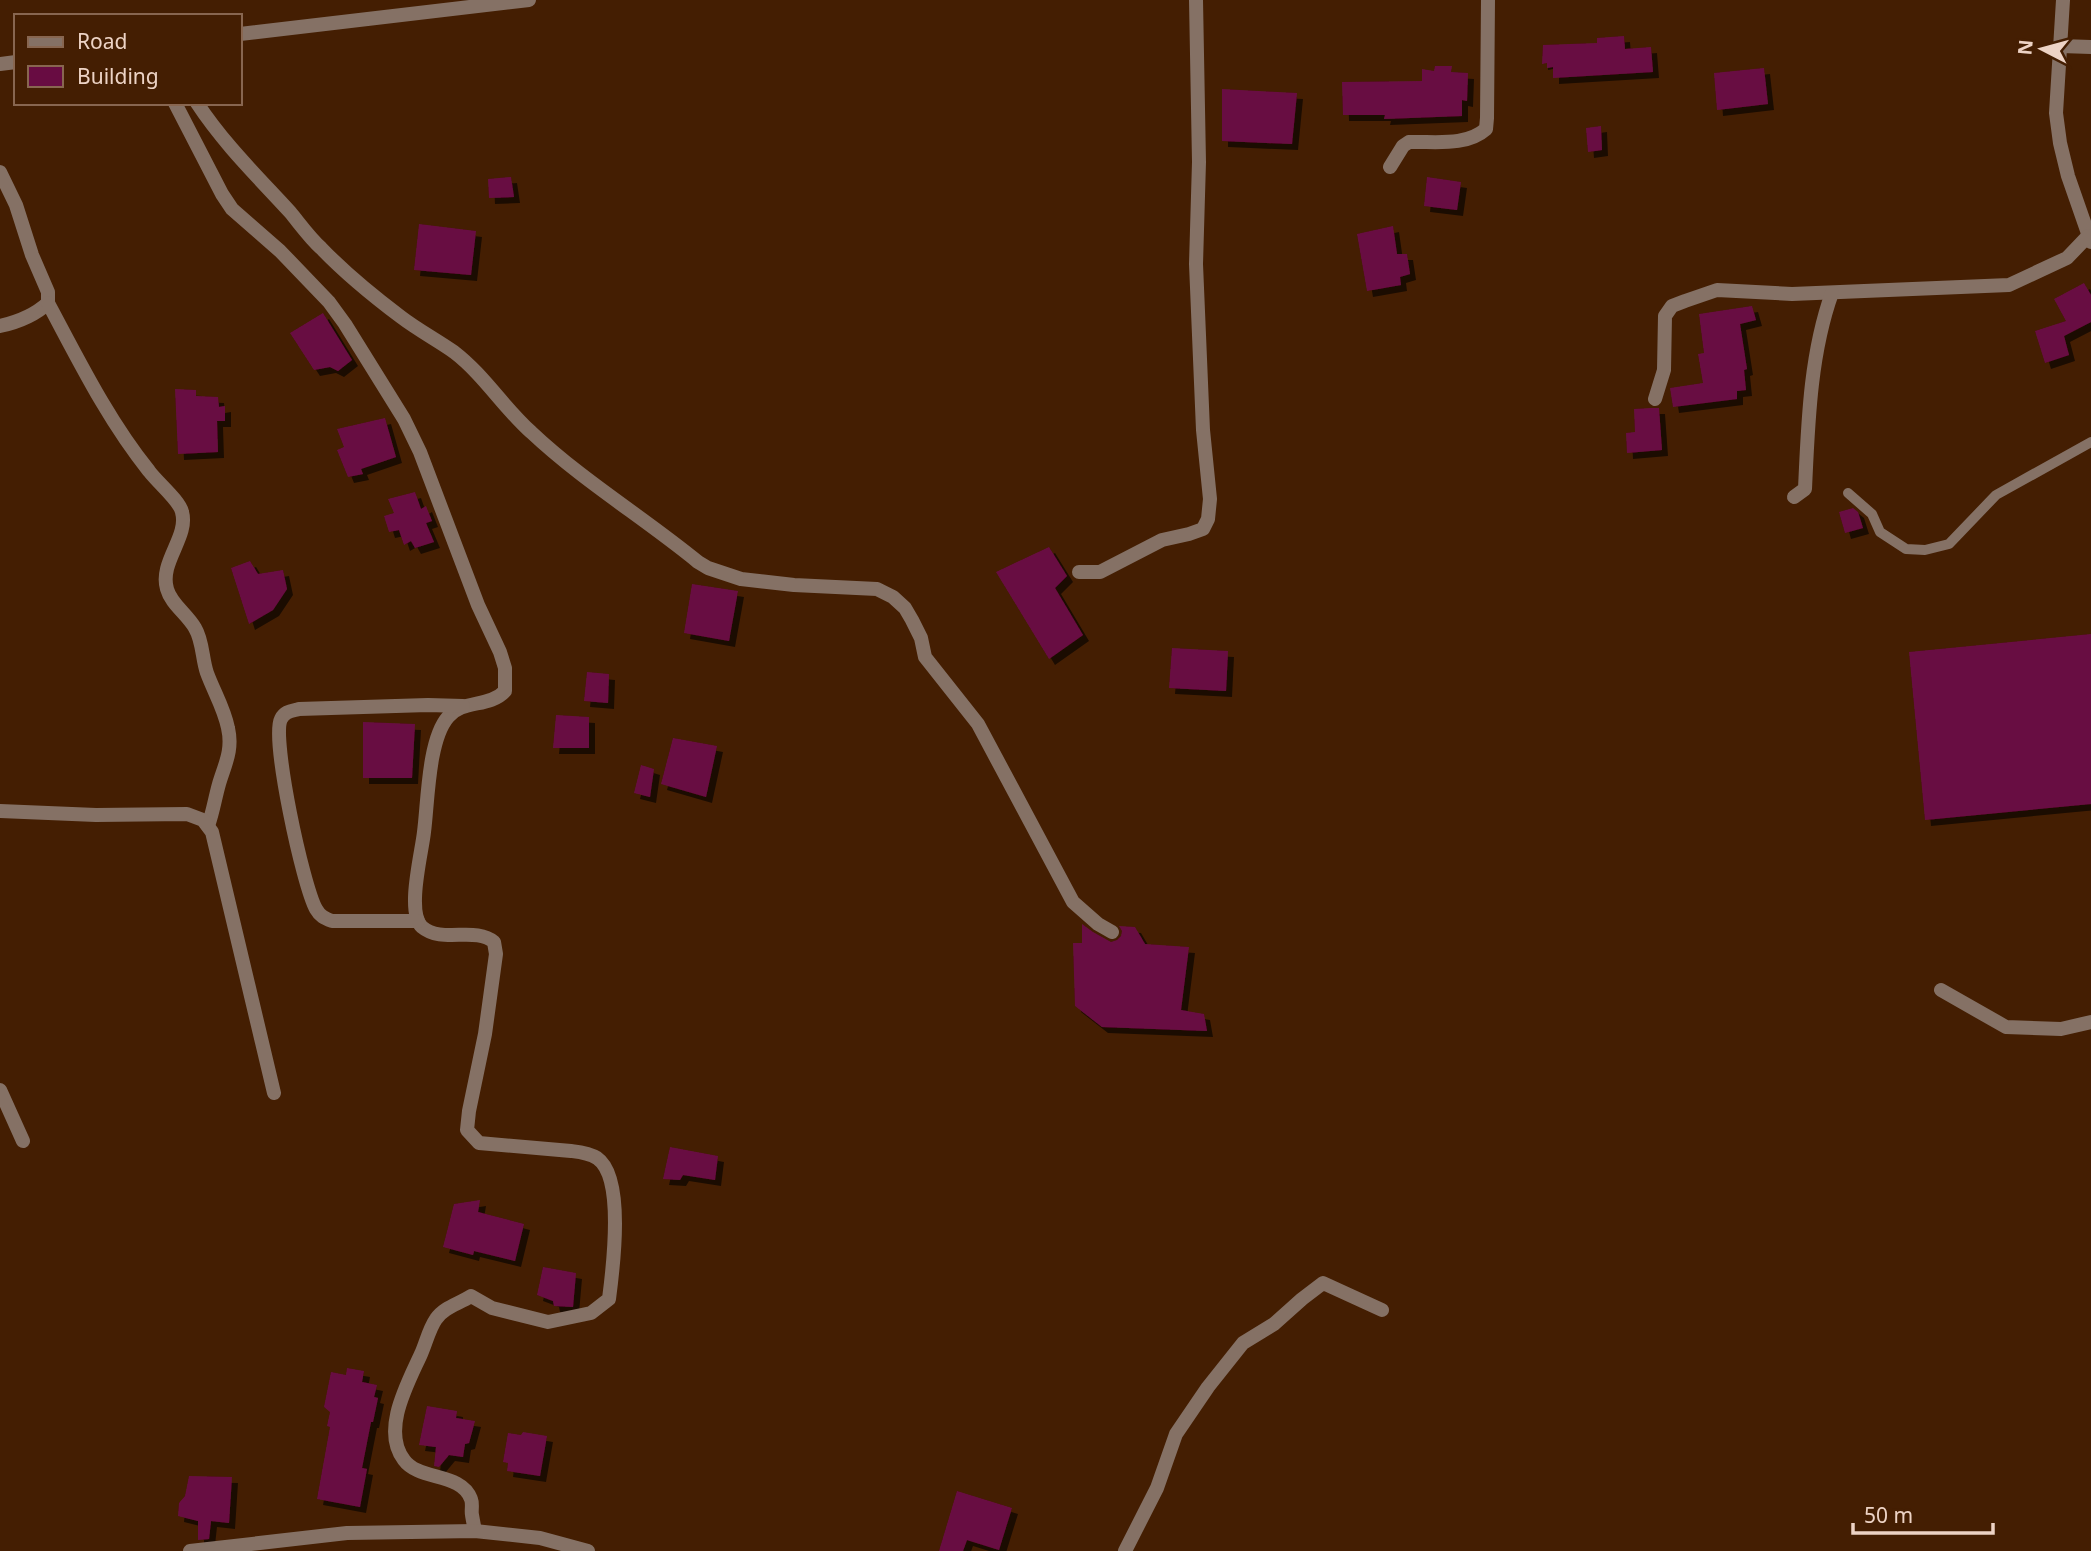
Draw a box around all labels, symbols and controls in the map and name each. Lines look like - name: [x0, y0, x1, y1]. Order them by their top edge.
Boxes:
- legend: [14, 14, 242, 105]
- north arrow: [2007, 14, 2077, 84]
- text: Road: [77, 27, 127, 55]
- text: N: [2011, 38, 2039, 56]
- text: Building: [77, 62, 159, 90]
- scale bar: [1853, 1492, 1993, 1536]
- text: 50 m: [1864, 1501, 1913, 1529]

